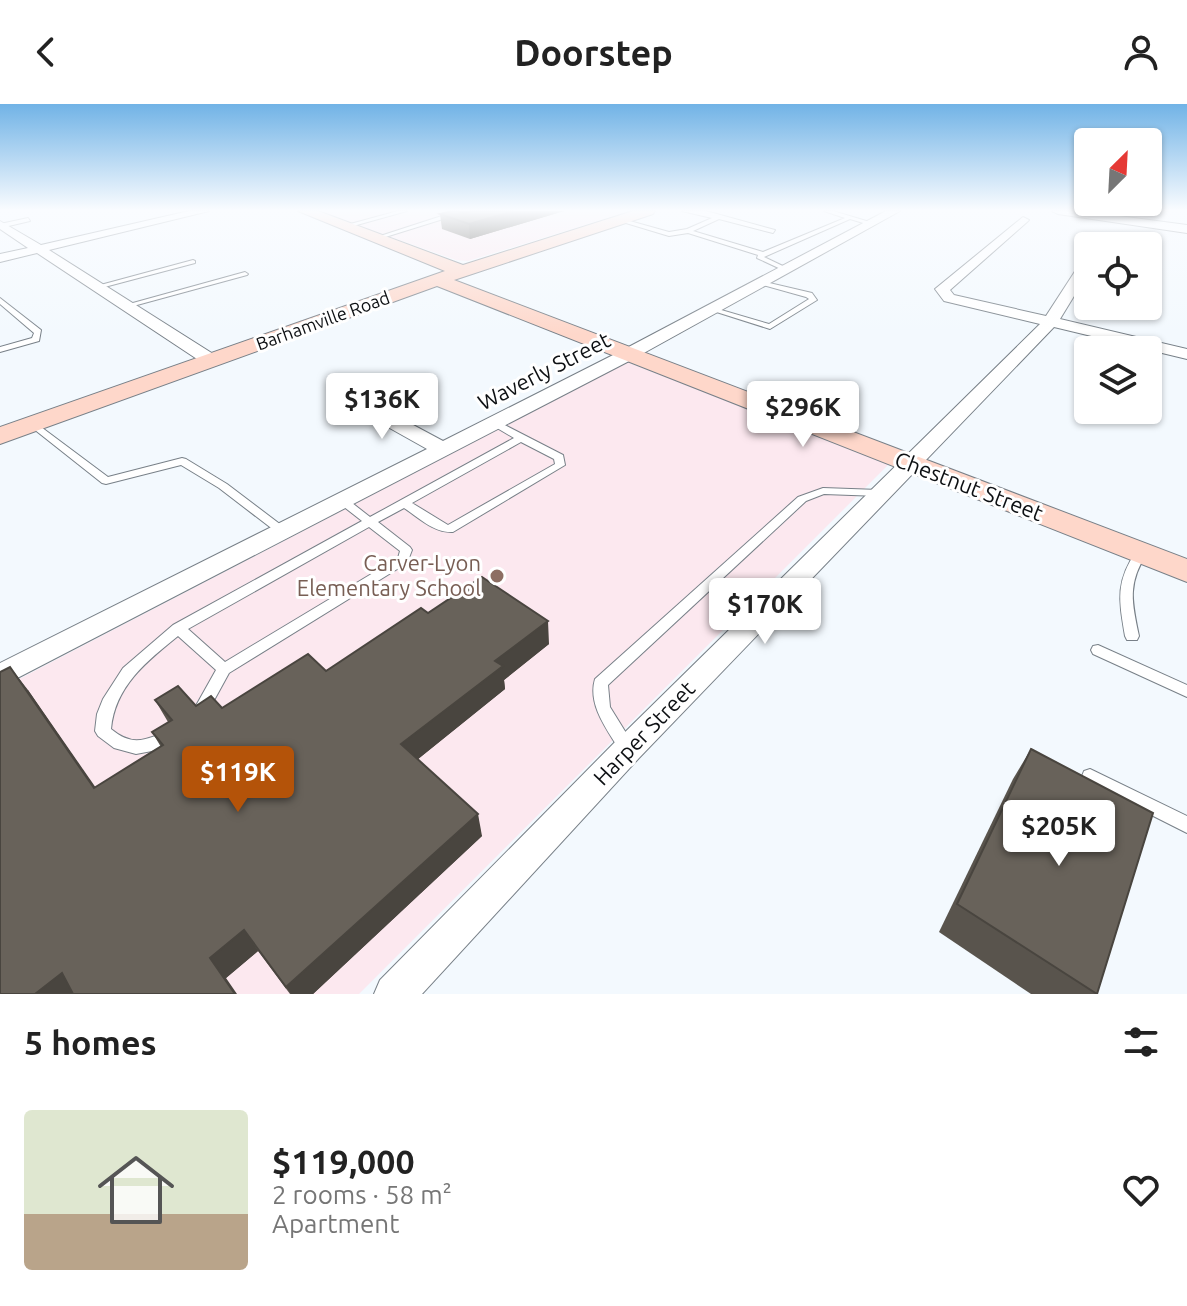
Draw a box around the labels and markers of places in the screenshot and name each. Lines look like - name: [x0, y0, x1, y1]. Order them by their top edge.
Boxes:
- pin: $136K: [326, 373, 438, 441]
- pin: $296K: [747, 381, 859, 449]
- place label: Carver-Lyon Elementary School: [297, 550, 481, 600]
- marker: Carver-Lyon Elementary School: [488, 567, 506, 585]
- pin: $170K: [709, 578, 821, 646]
- pin: $119K: [182, 746, 294, 814]
- pin: $205K: [1003, 800, 1115, 868]

